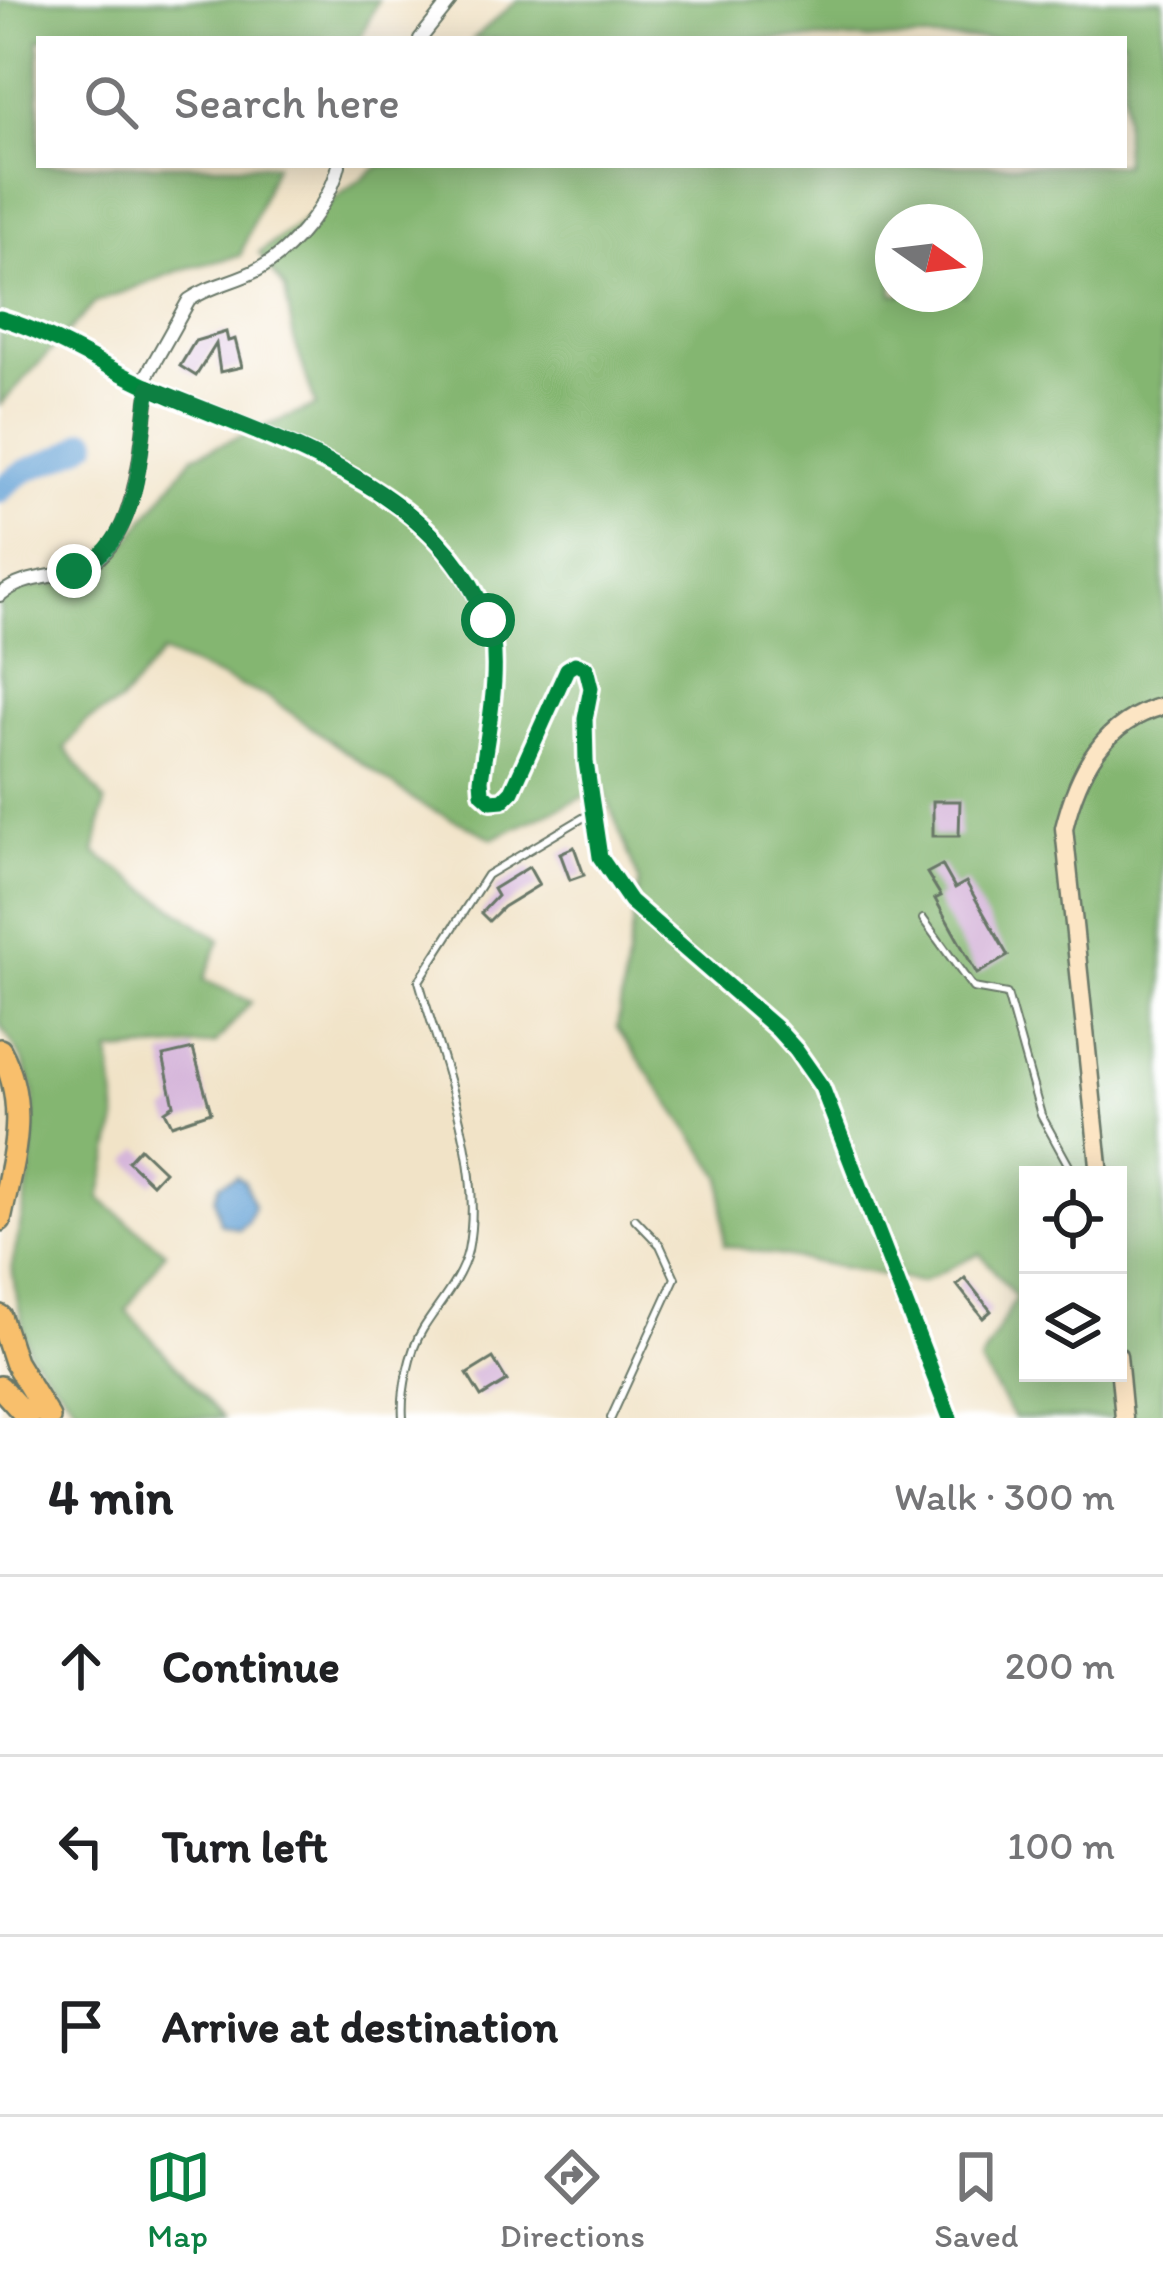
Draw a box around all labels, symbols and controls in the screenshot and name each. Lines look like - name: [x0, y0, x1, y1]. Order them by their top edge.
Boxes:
- search box: [36, 36, 1127, 168]
- icon: search: [78, 69, 144, 135]
- text: Search here: [174, 75, 400, 129]
- north arrow: [875, 204, 983, 312]
- route end: [47, 544, 101, 598]
- route start: [461, 593, 515, 647]
- map controls: [1019, 1166, 1127, 1382]
- button: locate: [1019, 1166, 1127, 1274]
- button: layers: [1019, 1274, 1127, 1382]
- text: 4 min: [48, 1466, 173, 1527]
- text: Walk · 300 m: [894, 1473, 1115, 1520]
- icon: ahead: [48, 1633, 114, 1699]
- text: Continue: [162, 1639, 340, 1693]
- text: 200 m: [1005, 1642, 1115, 1689]
- icon: left: [48, 1813, 114, 1879]
- text: Turn left: [162, 1819, 328, 1873]
- text: 100 m: [1007, 1822, 1115, 1869]
- icon: arrive: [48, 1993, 114, 2059]
- text: Arrive at destination: [162, 1999, 558, 2053]
- tab: Map: [145, 2144, 211, 2255]
- tab: Directions: [500, 2144, 645, 2255]
- tab: Saved: [934, 2144, 1018, 2255]

